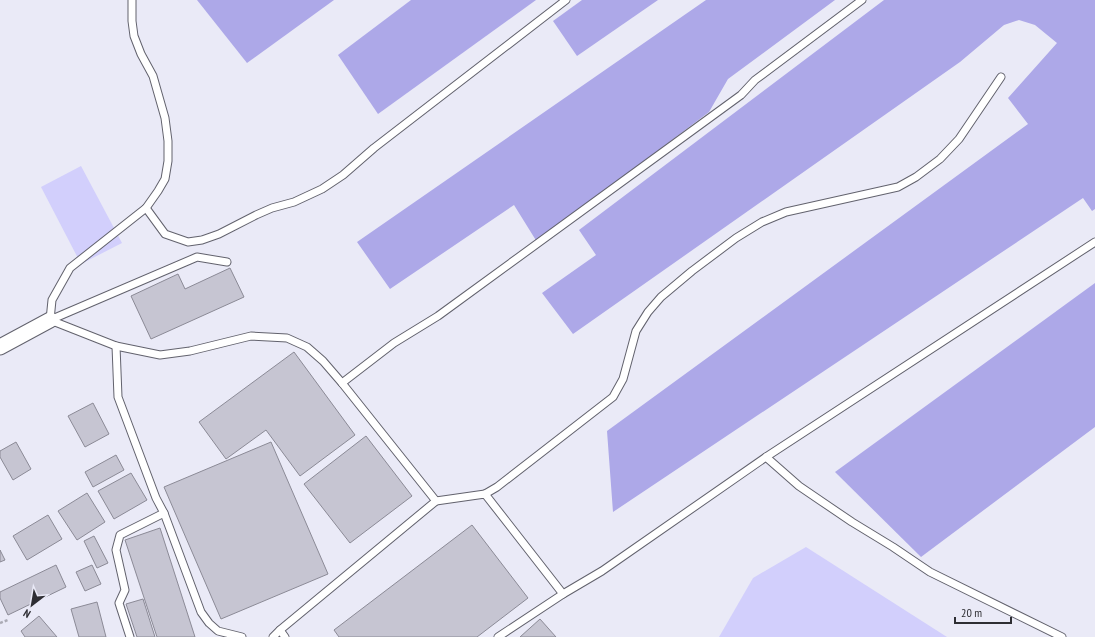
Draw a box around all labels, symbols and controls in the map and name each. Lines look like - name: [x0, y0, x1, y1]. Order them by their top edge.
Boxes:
- north arrow: [12, 585, 52, 625]
- scale bar: [955, 599, 1011, 625]
- text: 20 m: [961, 605, 982, 620]
- text: N: [21, 606, 33, 621]

